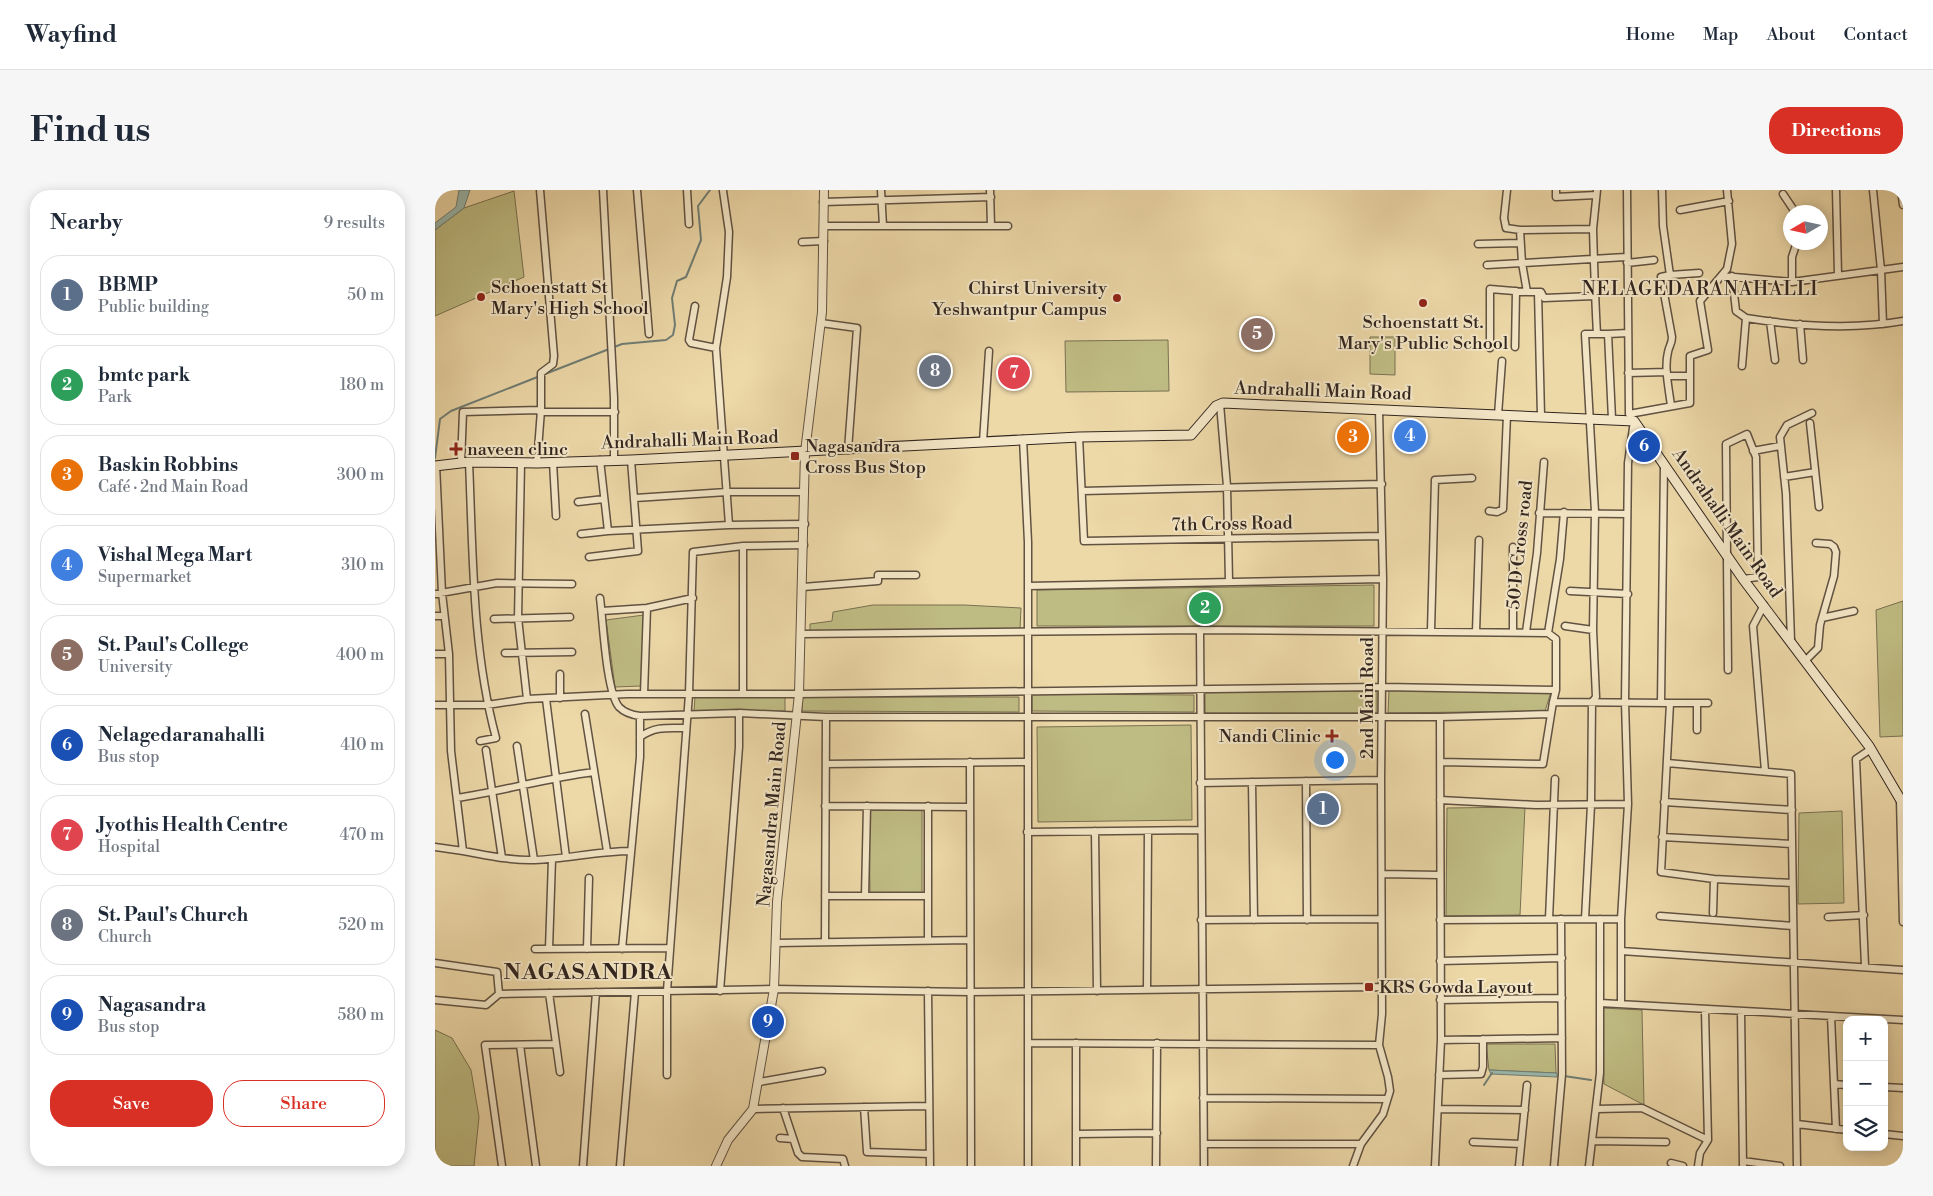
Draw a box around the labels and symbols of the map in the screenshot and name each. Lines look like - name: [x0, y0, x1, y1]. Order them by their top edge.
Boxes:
- north arrow: [1783, 205, 1828, 250]
- place label: Schoenstatt St Mary's High School: [491, 276, 649, 320]
- place label: Chirst University Yeshwantpur Campus: [931, 277, 1107, 321]
- district label: NELAGEDARANAHALLI: [1581, 277, 1819, 301]
- marker: Schoenstatt St Mary's High School: [475, 291, 487, 303]
- marker: Chirst University Yeshwantpur Campus: [1111, 292, 1123, 304]
- marker: Schoenstatt St. Mary's Public School: [1417, 297, 1429, 309]
- place label: Schoenstatt St. Mary's Public School: [1338, 311, 1509, 355]
- pin: 5: [1241, 315, 1273, 353]
- pin: 8: [919, 352, 951, 390]
- pin: 7: [998, 354, 1030, 392]
- street label: Andrahalli Main Road: [1233, 376, 1413, 406]
- pin: 4: [1394, 417, 1426, 455]
- pin: 3: [1337, 418, 1369, 456]
- street label: Andrahalli Main Road: [600, 425, 780, 455]
- pin: 6: [1628, 427, 1660, 465]
- place label: Nagasandra Cross Bus Stop: [805, 435, 926, 479]
- place label: naveen clinc: [467, 438, 568, 461]
- marker: naveen clinc: [449, 442, 463, 456]
- street label: Andrahalli Main Road: [1666, 443, 1788, 603]
- marker: Nagasandra Cross Bus Stop: [789, 450, 801, 462]
- street label: 50 D Cross road: [1502, 478, 1538, 611]
- street label: 7th Cross Road: [1171, 511, 1294, 537]
- pin: 2: [1189, 589, 1221, 627]
- street label: 2nd Main Road: [1356, 636, 1379, 759]
- street label: Nagasandra Main Road: [752, 719, 792, 908]
- place label: Nandi Clinic: [1219, 725, 1321, 748]
- marker: Nandi Clinic: [1325, 729, 1339, 743]
- your location: [1322, 747, 1348, 773]
- pin: 1: [1307, 790, 1339, 828]
- district label: NAGASANDRA: [504, 959, 673, 986]
- place label: KRS Gowda Layout: [1379, 976, 1534, 999]
- marker: KRS Gowda Layout: [1363, 981, 1375, 993]
- pin: 9: [752, 1003, 784, 1041]

